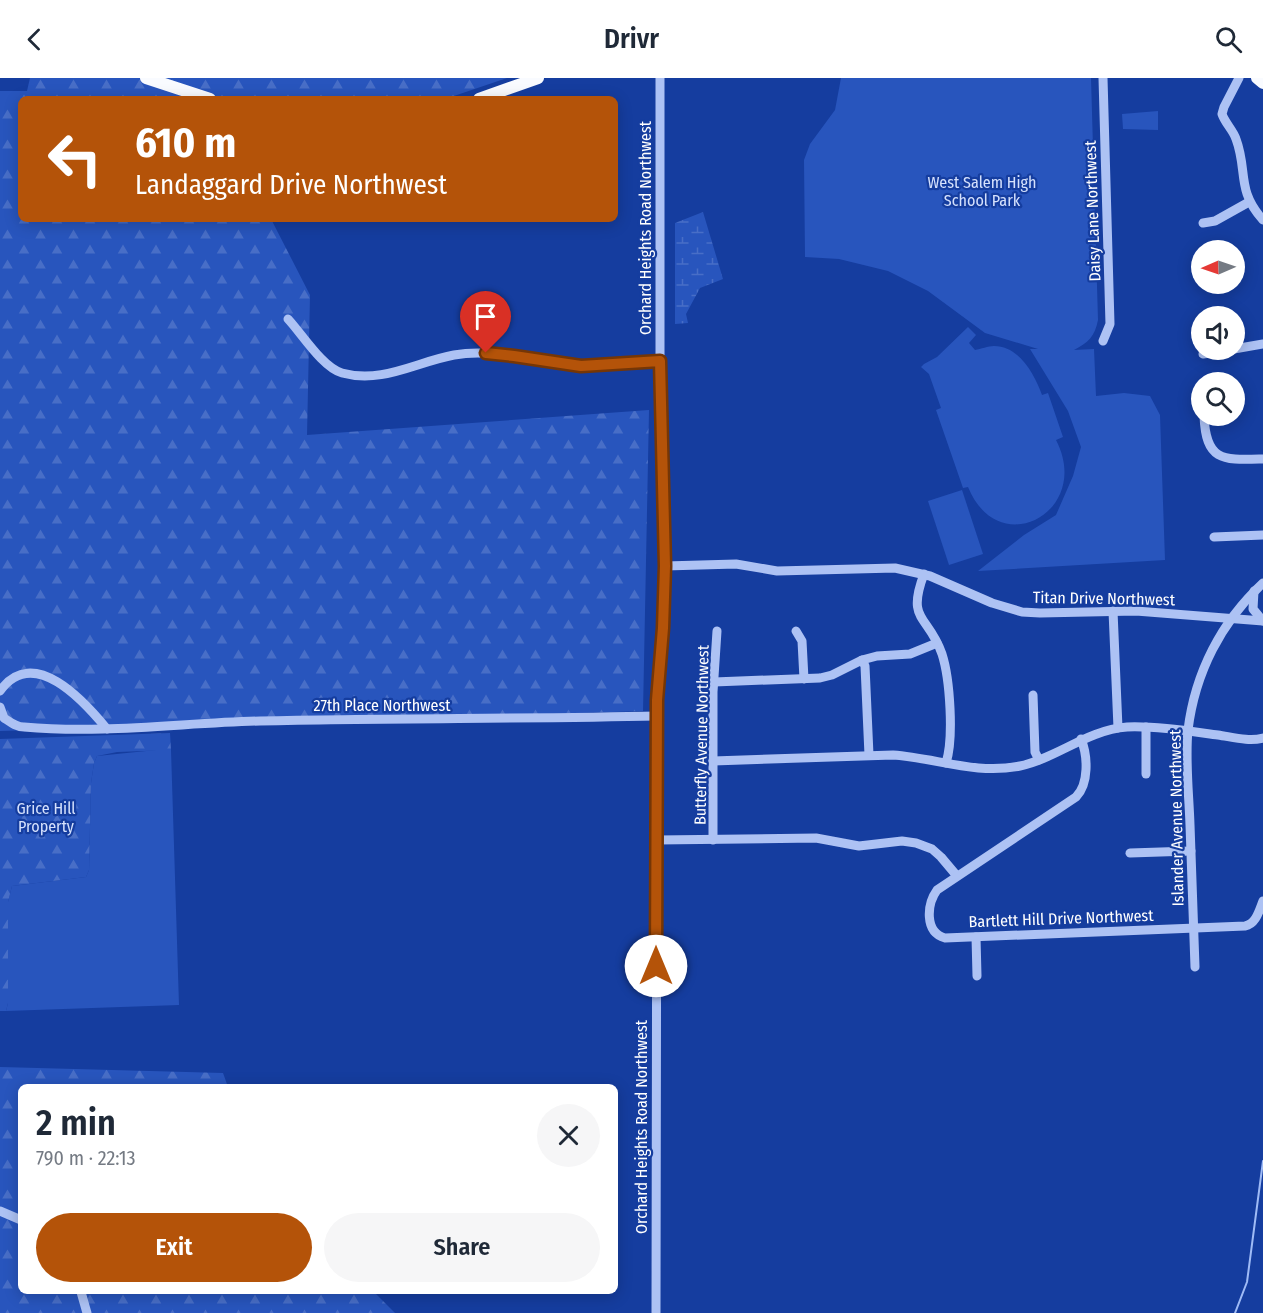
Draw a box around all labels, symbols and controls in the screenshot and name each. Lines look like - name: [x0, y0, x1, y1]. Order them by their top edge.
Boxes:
- icon: back: [18, 23, 51, 56]
- text: Drivr: [604, 23, 659, 55]
- icon: search: [1212, 23, 1245, 56]
- text: 610 m: [135, 118, 236, 168]
- icon: left: [36, 120, 114, 198]
- street label: Orchard Heights Road Northwest: [636, 120, 655, 335]
- street label: Daisy Lane Northwest: [1081, 139, 1104, 282]
- text: Landaggard Drive Northwest: [135, 169, 447, 201]
- park label: West Salem High School Park: [928, 173, 1036, 210]
- north arrow: [1191, 240, 1245, 294]
- map controls: [1191, 240, 1245, 426]
- pin: [460, 291, 511, 353]
- icon: arrive: [469, 300, 502, 333]
- button: sound: [1191, 306, 1245, 360]
- button: search: [1191, 372, 1245, 426]
- street label: Titan Drive Northwest: [1033, 588, 1176, 609]
- street label: Butterfly Avenue Northwest: [690, 644, 713, 825]
- street label: 27th Place Northwest: [313, 696, 451, 715]
- street label: Islander Avenue Northwest: [1165, 729, 1188, 907]
- park label: Grice Hill Property: [16, 799, 76, 836]
- street label: Bartlett Hill Drive Northwest: [968, 906, 1155, 931]
- position arrow: [624, 934, 688, 998]
- street label: Orchard Heights Road Northwest: [632, 1019, 651, 1234]
- text: 2 min: [36, 1101, 116, 1145]
- button: close: [537, 1104, 600, 1167]
- text: 790 m · 22:13: [36, 1146, 136, 1170]
- button: Exit: [36, 1213, 312, 1282]
- button: Share: [324, 1213, 600, 1282]

